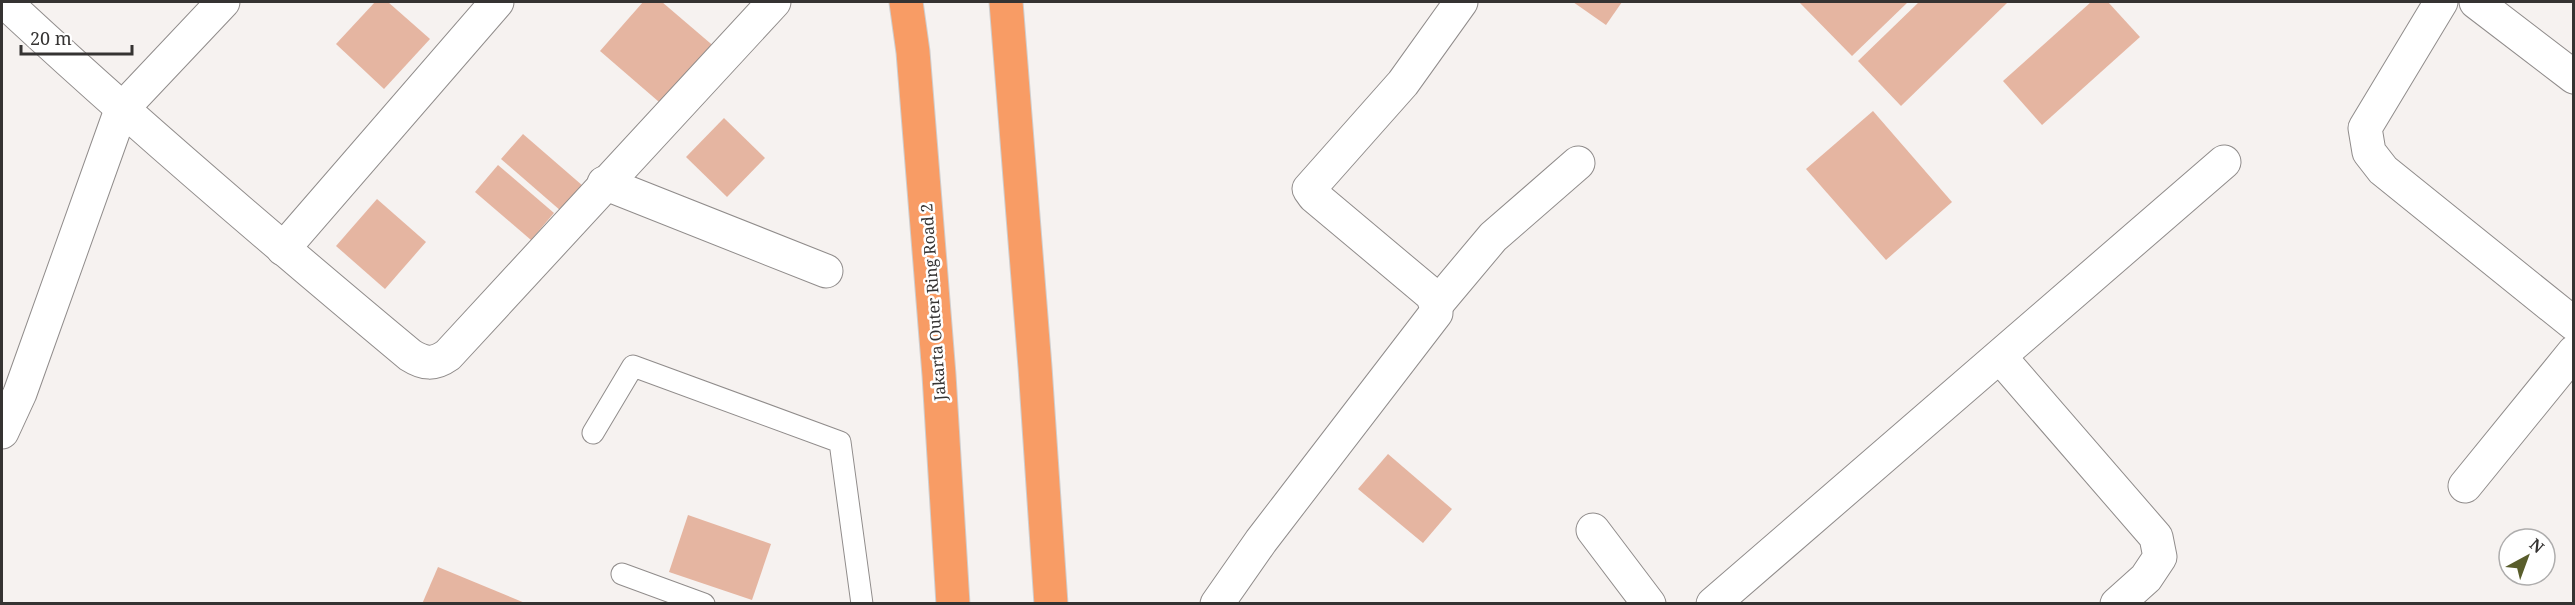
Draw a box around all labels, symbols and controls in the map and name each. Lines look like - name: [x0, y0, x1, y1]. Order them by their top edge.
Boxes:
- scale bar: [21, 18, 132, 56]
- text: 20 m: [30, 26, 72, 50]
- street label: Jakarta Outer Ring Road 2: [915, 203, 951, 402]
- north arrow: [2497, 527, 2557, 587]
- text: N: [2525, 533, 2549, 558]

